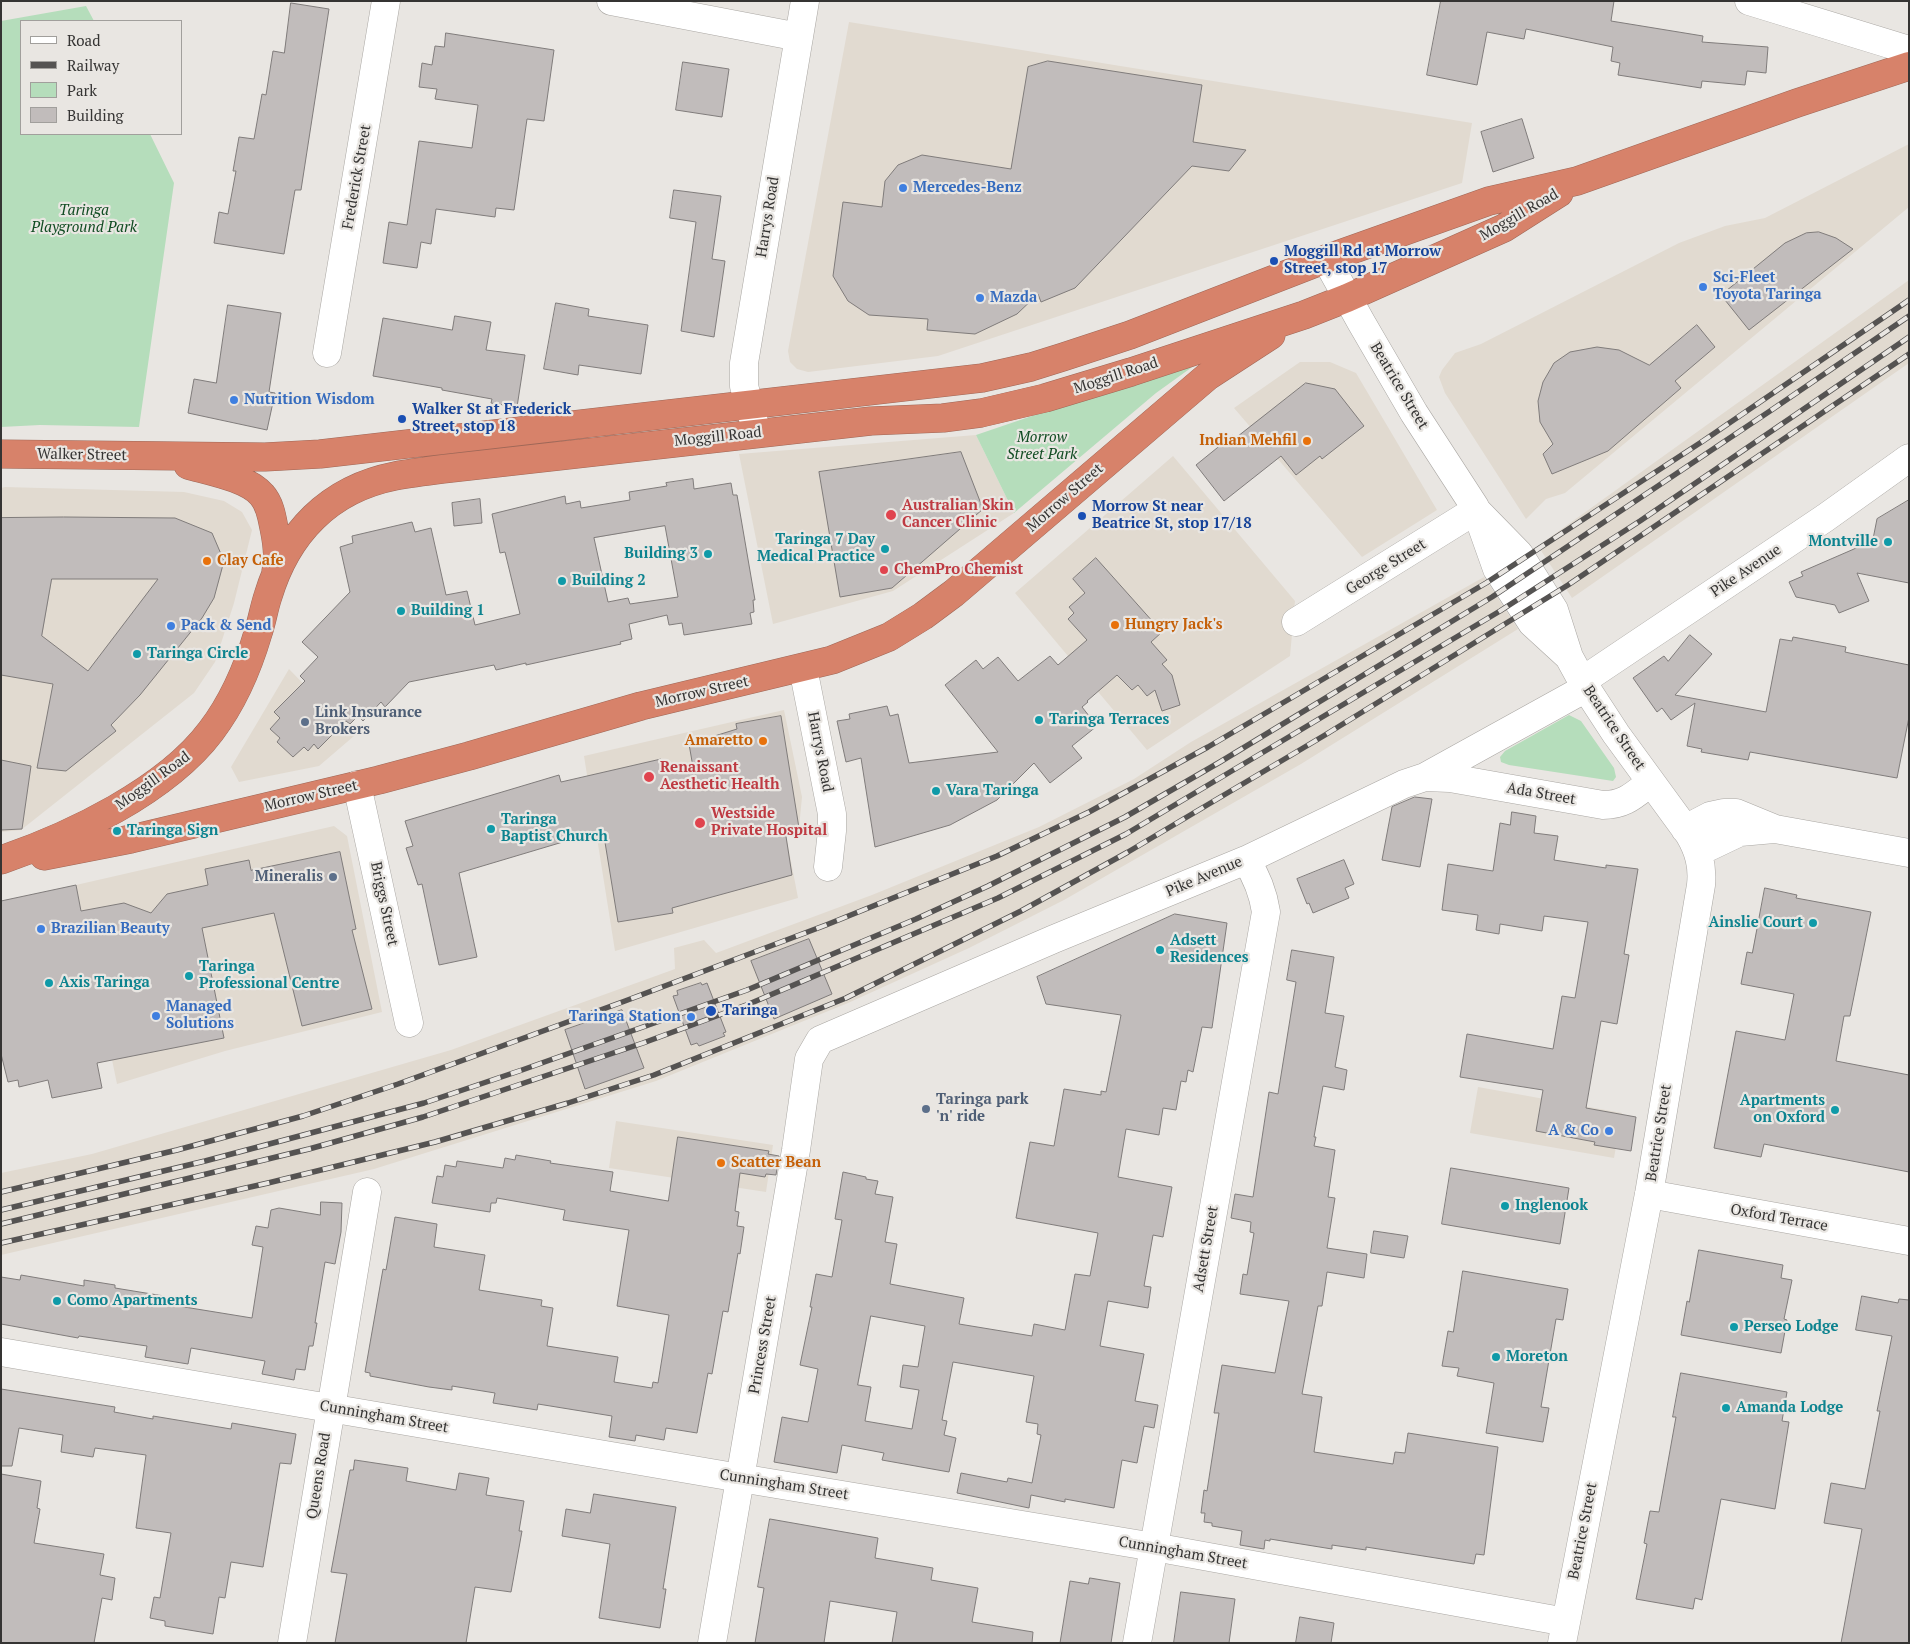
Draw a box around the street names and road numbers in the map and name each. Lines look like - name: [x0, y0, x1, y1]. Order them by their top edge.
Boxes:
- street label: Frederick Street: [339, 123, 375, 231]
- street label: Harrys Road: [753, 175, 783, 259]
- street label: Moggill Road: [1477, 185, 1561, 245]
- street label: Beatrice Street: [1366, 339, 1432, 433]
- street label: Moggill Road: [1071, 354, 1161, 398]
- street label: Moggill Road: [673, 423, 763, 451]
- street label: Walker Street: [37, 445, 127, 465]
- street label: Morrow Street: [1023, 460, 1107, 536]
- street label: George Street: [1343, 535, 1429, 599]
- street label: Pike Avenue: [1707, 541, 1785, 601]
- street label: Morrow Street: [653, 672, 751, 712]
- street label: Beatrice Street: [1579, 682, 1649, 774]
- street label: Harrys Road: [803, 710, 837, 794]
- street label: Moggill Road: [112, 748, 194, 814]
- street label: Morrow Street: [262, 776, 360, 816]
- street label: Ada Street: [1505, 779, 1577, 809]
- street label: Pike Avenue: [1163, 853, 1245, 901]
- street label: Briggs Street: [366, 860, 402, 948]
- street label: Beatrice Street: [1642, 1083, 1676, 1183]
- street label: Oxford Terrace: [1729, 1201, 1829, 1235]
- street label: Adsett Street: [1190, 1204, 1222, 1294]
- street label: Princess Street: [746, 1295, 780, 1395]
- street label: Cunningham Street: [318, 1397, 450, 1437]
- street label: Queens Road: [303, 1431, 335, 1521]
- street label: Cunningham Street: [718, 1466, 850, 1504]
- street label: Beatrice Street: [1565, 1481, 1601, 1581]
- street label: Cunningham Street: [1117, 1533, 1249, 1573]

